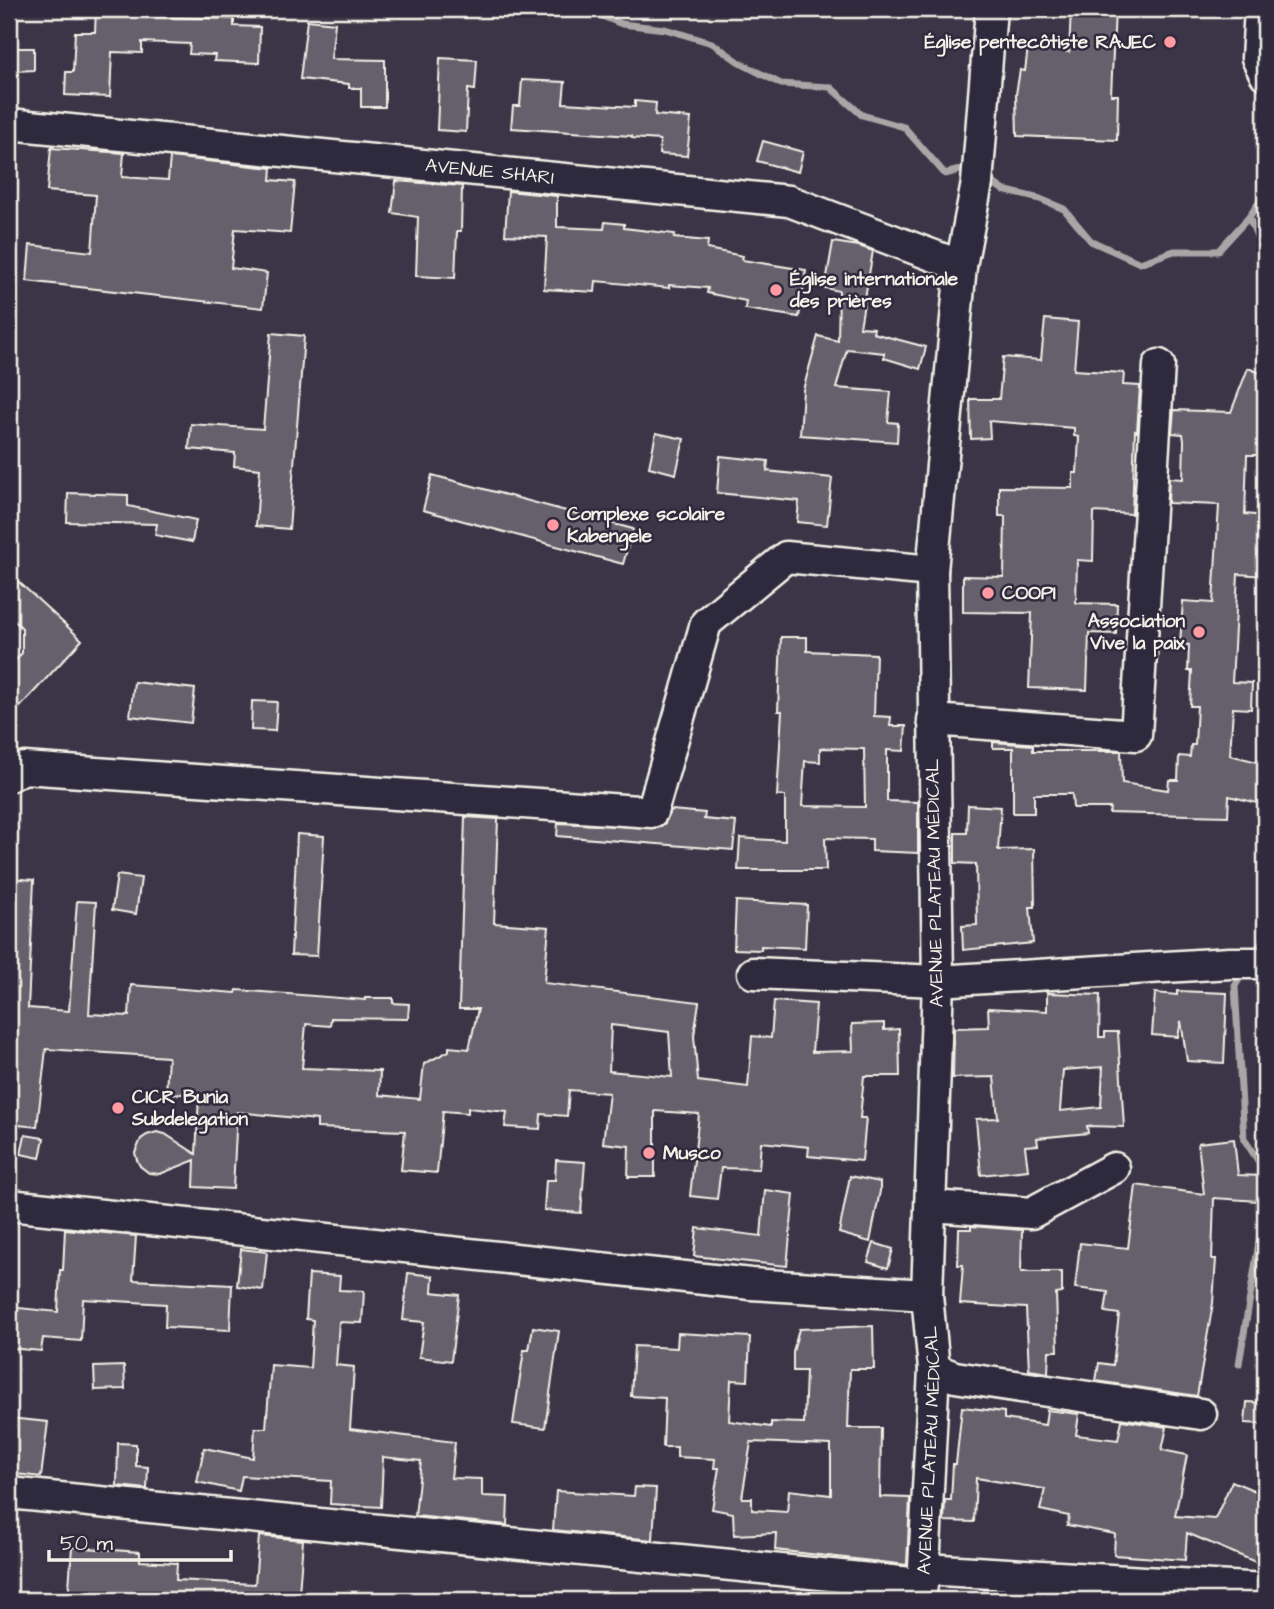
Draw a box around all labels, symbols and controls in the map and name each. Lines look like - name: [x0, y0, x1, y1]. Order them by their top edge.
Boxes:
- place label: Église pentecôtiste RAJEC: [925, 29, 1157, 57]
- marker: Église pentecôtiste RAJEC: [1162, 34, 1178, 50]
- street label: AVENUE SHARI: [424, 152, 555, 191]
- place label: Église internationale des prières: [789, 266, 959, 315]
- marker: Église internationale des prières: [768, 282, 784, 298]
- place label: Complexe scolaire Kabengele: [567, 501, 726, 551]
- marker: Complexe scolaire Kabengele: [545, 517, 561, 533]
- place label: COOPI: [1002, 580, 1056, 607]
- marker: COOPI: [980, 585, 996, 601]
- place label: Association Vive la paix: [1088, 608, 1186, 657]
- marker: Association Vive la paix: [1191, 624, 1207, 640]
- street label: AVENUE PLATEAU MÉDICAL: [919, 758, 951, 1008]
- place label: CICR Bunia Subdelegation: [131, 1084, 249, 1134]
- marker: CICR Bunia Subdelegation: [110, 1100, 126, 1116]
- place label: Musco: [663, 1140, 721, 1167]
- marker: Musco: [641, 1145, 657, 1161]
- street label: AVENUE PLATEAU MÉDICAL: [910, 1325, 948, 1575]
- scale bar: [49, 1518, 231, 1562]
- text: 50 m: [60, 1529, 114, 1558]

